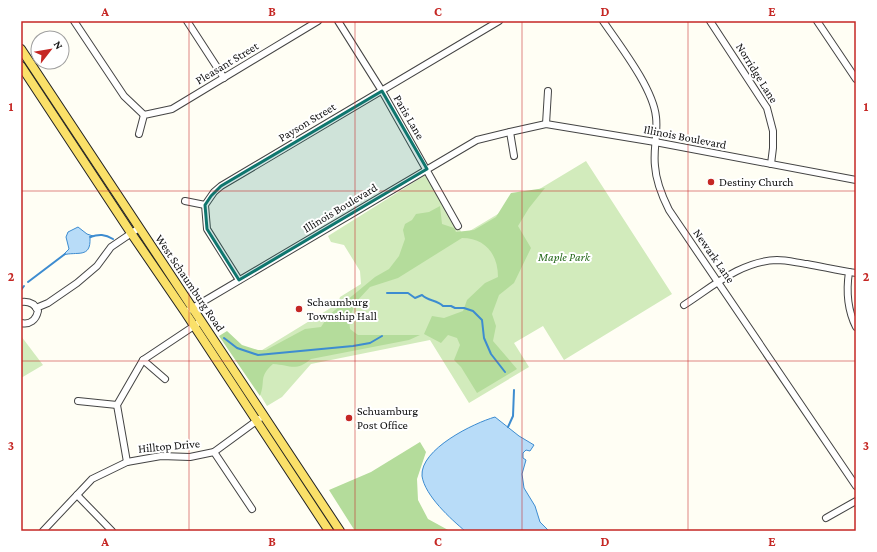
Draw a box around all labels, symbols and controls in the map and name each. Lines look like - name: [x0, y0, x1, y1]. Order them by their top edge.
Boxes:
- text: A: [100, 4, 109, 19]
- text: B: [268, 4, 276, 19]
- text: C: [434, 4, 442, 19]
- text: D: [601, 4, 610, 19]
- text: E: [768, 4, 776, 19]
- north arrow: [30, 30, 70, 70]
- street label: Pleasant Street: [193, 38, 262, 87]
- text: N: [51, 39, 66, 52]
- street label: Norridge Lane: [733, 40, 781, 106]
- street label: Paris Lane: [391, 92, 427, 142]
- text: 1: [9, 99, 14, 114]
- street label: Payson Street: [276, 99, 339, 145]
- text: 1: [864, 99, 869, 114]
- street label: Illinois Boulevard: [642, 122, 728, 152]
- place label: Destiny Church: [719, 175, 794, 189]
- marker: Destiny Church: [706, 177, 716, 187]
- street label: Illinois Boulevard: [300, 180, 380, 236]
- street label: Newark Lane: [690, 226, 738, 286]
- street label: West Schaumburg Road: [152, 232, 228, 335]
- park label: Maple Park: [537, 250, 591, 264]
- text: 2: [8, 269, 15, 284]
- text: 2: [863, 269, 870, 284]
- place label: Schaumburg Township Hall: [307, 295, 377, 323]
- marker: Schaumburg Township Hall: [294, 304, 304, 314]
- place label: Schuamburg Post Office: [357, 404, 418, 432]
- marker: Schuamburg Post Office: [344, 413, 354, 423]
- street label: Hilltop Drive: [138, 436, 200, 456]
- text: 3: [8, 438, 14, 453]
- text: 3: [863, 438, 869, 453]
- text: A: [100, 534, 109, 549]
- text: B: [268, 534, 276, 549]
- text: C: [434, 534, 442, 549]
- text: D: [601, 534, 610, 549]
- text: E: [768, 534, 776, 549]

